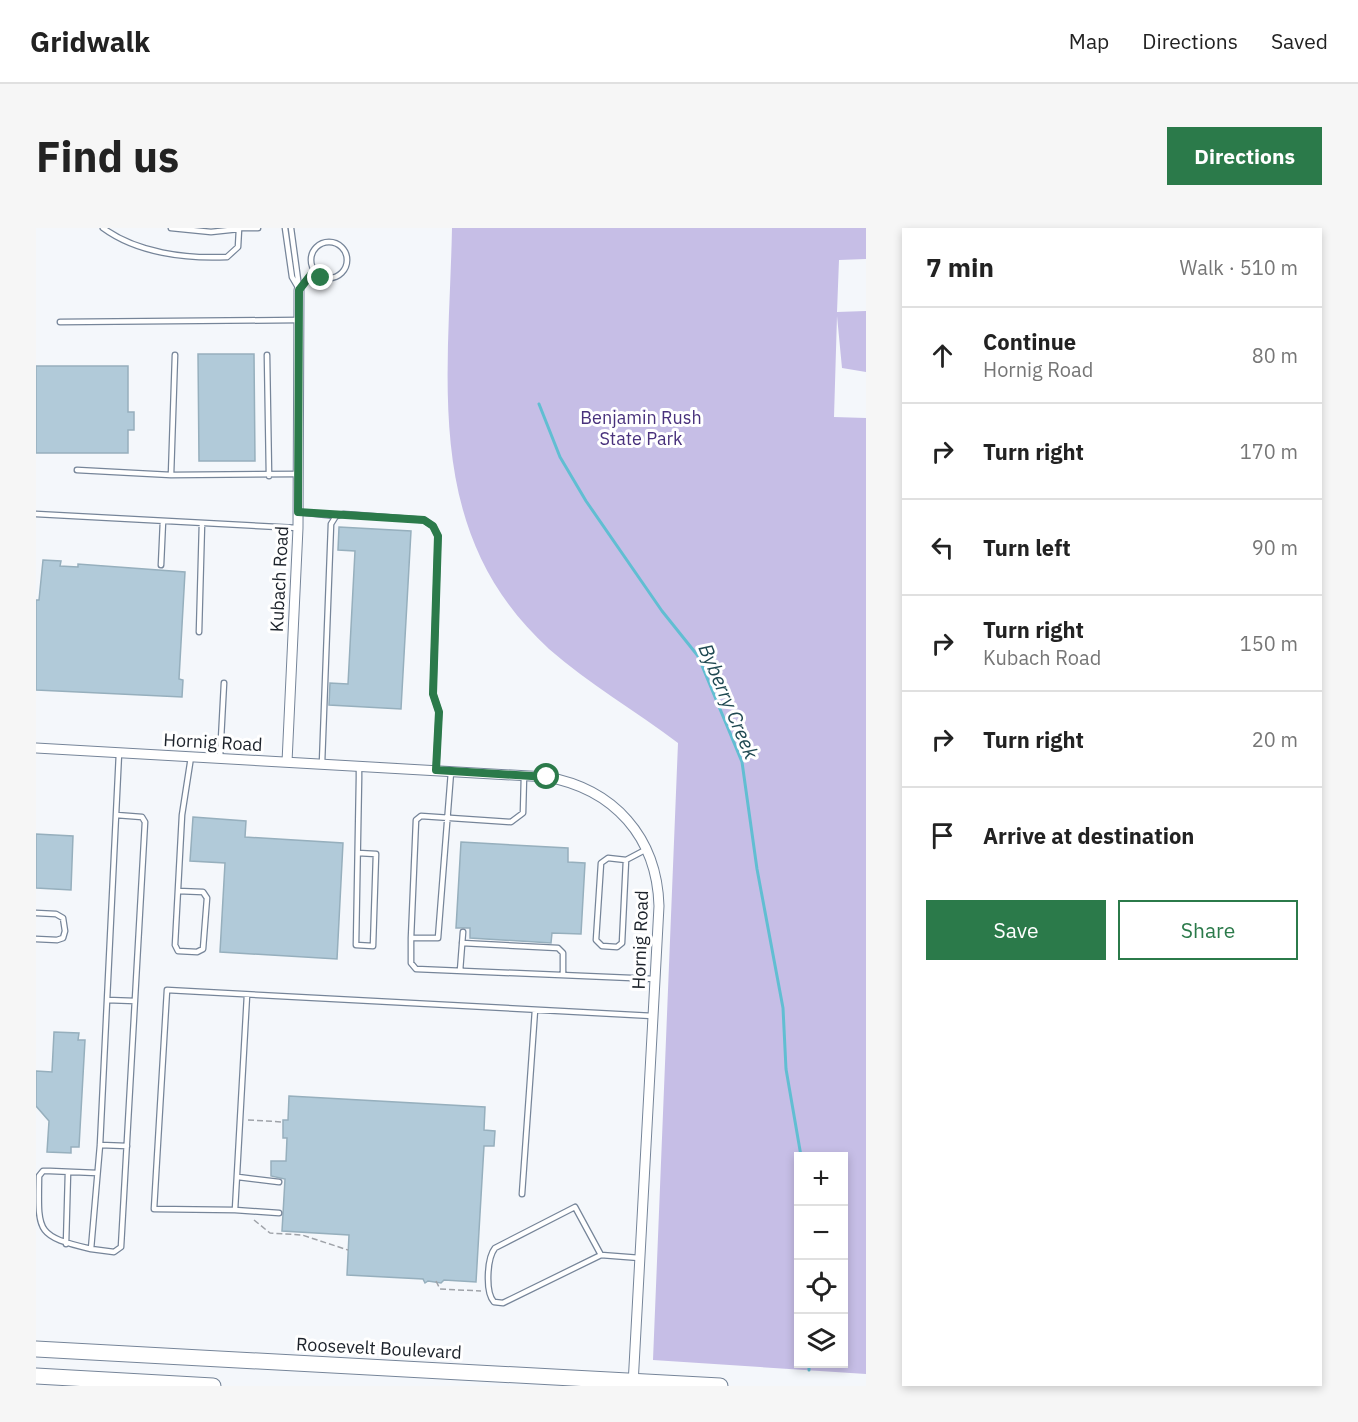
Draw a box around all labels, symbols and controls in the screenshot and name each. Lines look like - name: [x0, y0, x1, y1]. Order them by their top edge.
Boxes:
- text: Gridwalk: [30, 23, 150, 60]
- text: Map: [1069, 27, 1109, 55]
- text: Directions: [1142, 27, 1238, 55]
- text: Saved: [1271, 27, 1328, 55]
- button: Directions: [1167, 127, 1322, 185]
- text: Find us: [36, 129, 179, 184]
- text: 7 min: [926, 250, 994, 284]
- text: Walk · 510 m: [1180, 254, 1298, 281]
- route end: [307, 264, 333, 290]
- text: Continue: [983, 327, 1076, 356]
- icon: ahead: [926, 339, 959, 372]
- text: 80 m: [1252, 342, 1298, 369]
- text: Hornig Road: [983, 356, 1093, 383]
- park label: Benjamin Rush State Park: [580, 406, 702, 450]
- icon: right: [926, 435, 959, 468]
- text: Turn right: [983, 437, 1084, 466]
- text: 170 m: [1240, 438, 1298, 465]
- street label: Kubach Road: [265, 525, 293, 633]
- icon: left: [926, 531, 959, 564]
- text: Turn left: [983, 533, 1071, 562]
- text: 90 m: [1252, 534, 1298, 561]
- text: Turn right: [983, 615, 1084, 644]
- icon: right: [926, 627, 959, 660]
- text: 150 m: [1240, 630, 1298, 657]
- water label: Byberry Creek: [693, 639, 766, 763]
- text: Kubach Road: [983, 644, 1101, 671]
- icon: right: [926, 723, 959, 756]
- text: Turn right: [983, 725, 1084, 754]
- text: 20 m: [1252, 726, 1298, 753]
- street label: Hornig Road: [163, 728, 263, 756]
- route start: [533, 763, 559, 789]
- icon: arrive: [926, 819, 959, 852]
- text: Arrive at destination: [983, 821, 1194, 850]
- street label: Hornig Road: [627, 890, 653, 990]
- button: Save: [926, 900, 1106, 960]
- button: Share: [1118, 900, 1298, 960]
- map controls: [794, 1152, 848, 1368]
- button: +: [794, 1152, 848, 1206]
- button: −: [794, 1206, 848, 1260]
- button: locate: [794, 1260, 848, 1314]
- button: layers: [794, 1314, 848, 1368]
- street label: Roosevelt Boulevard: [296, 1332, 462, 1364]

